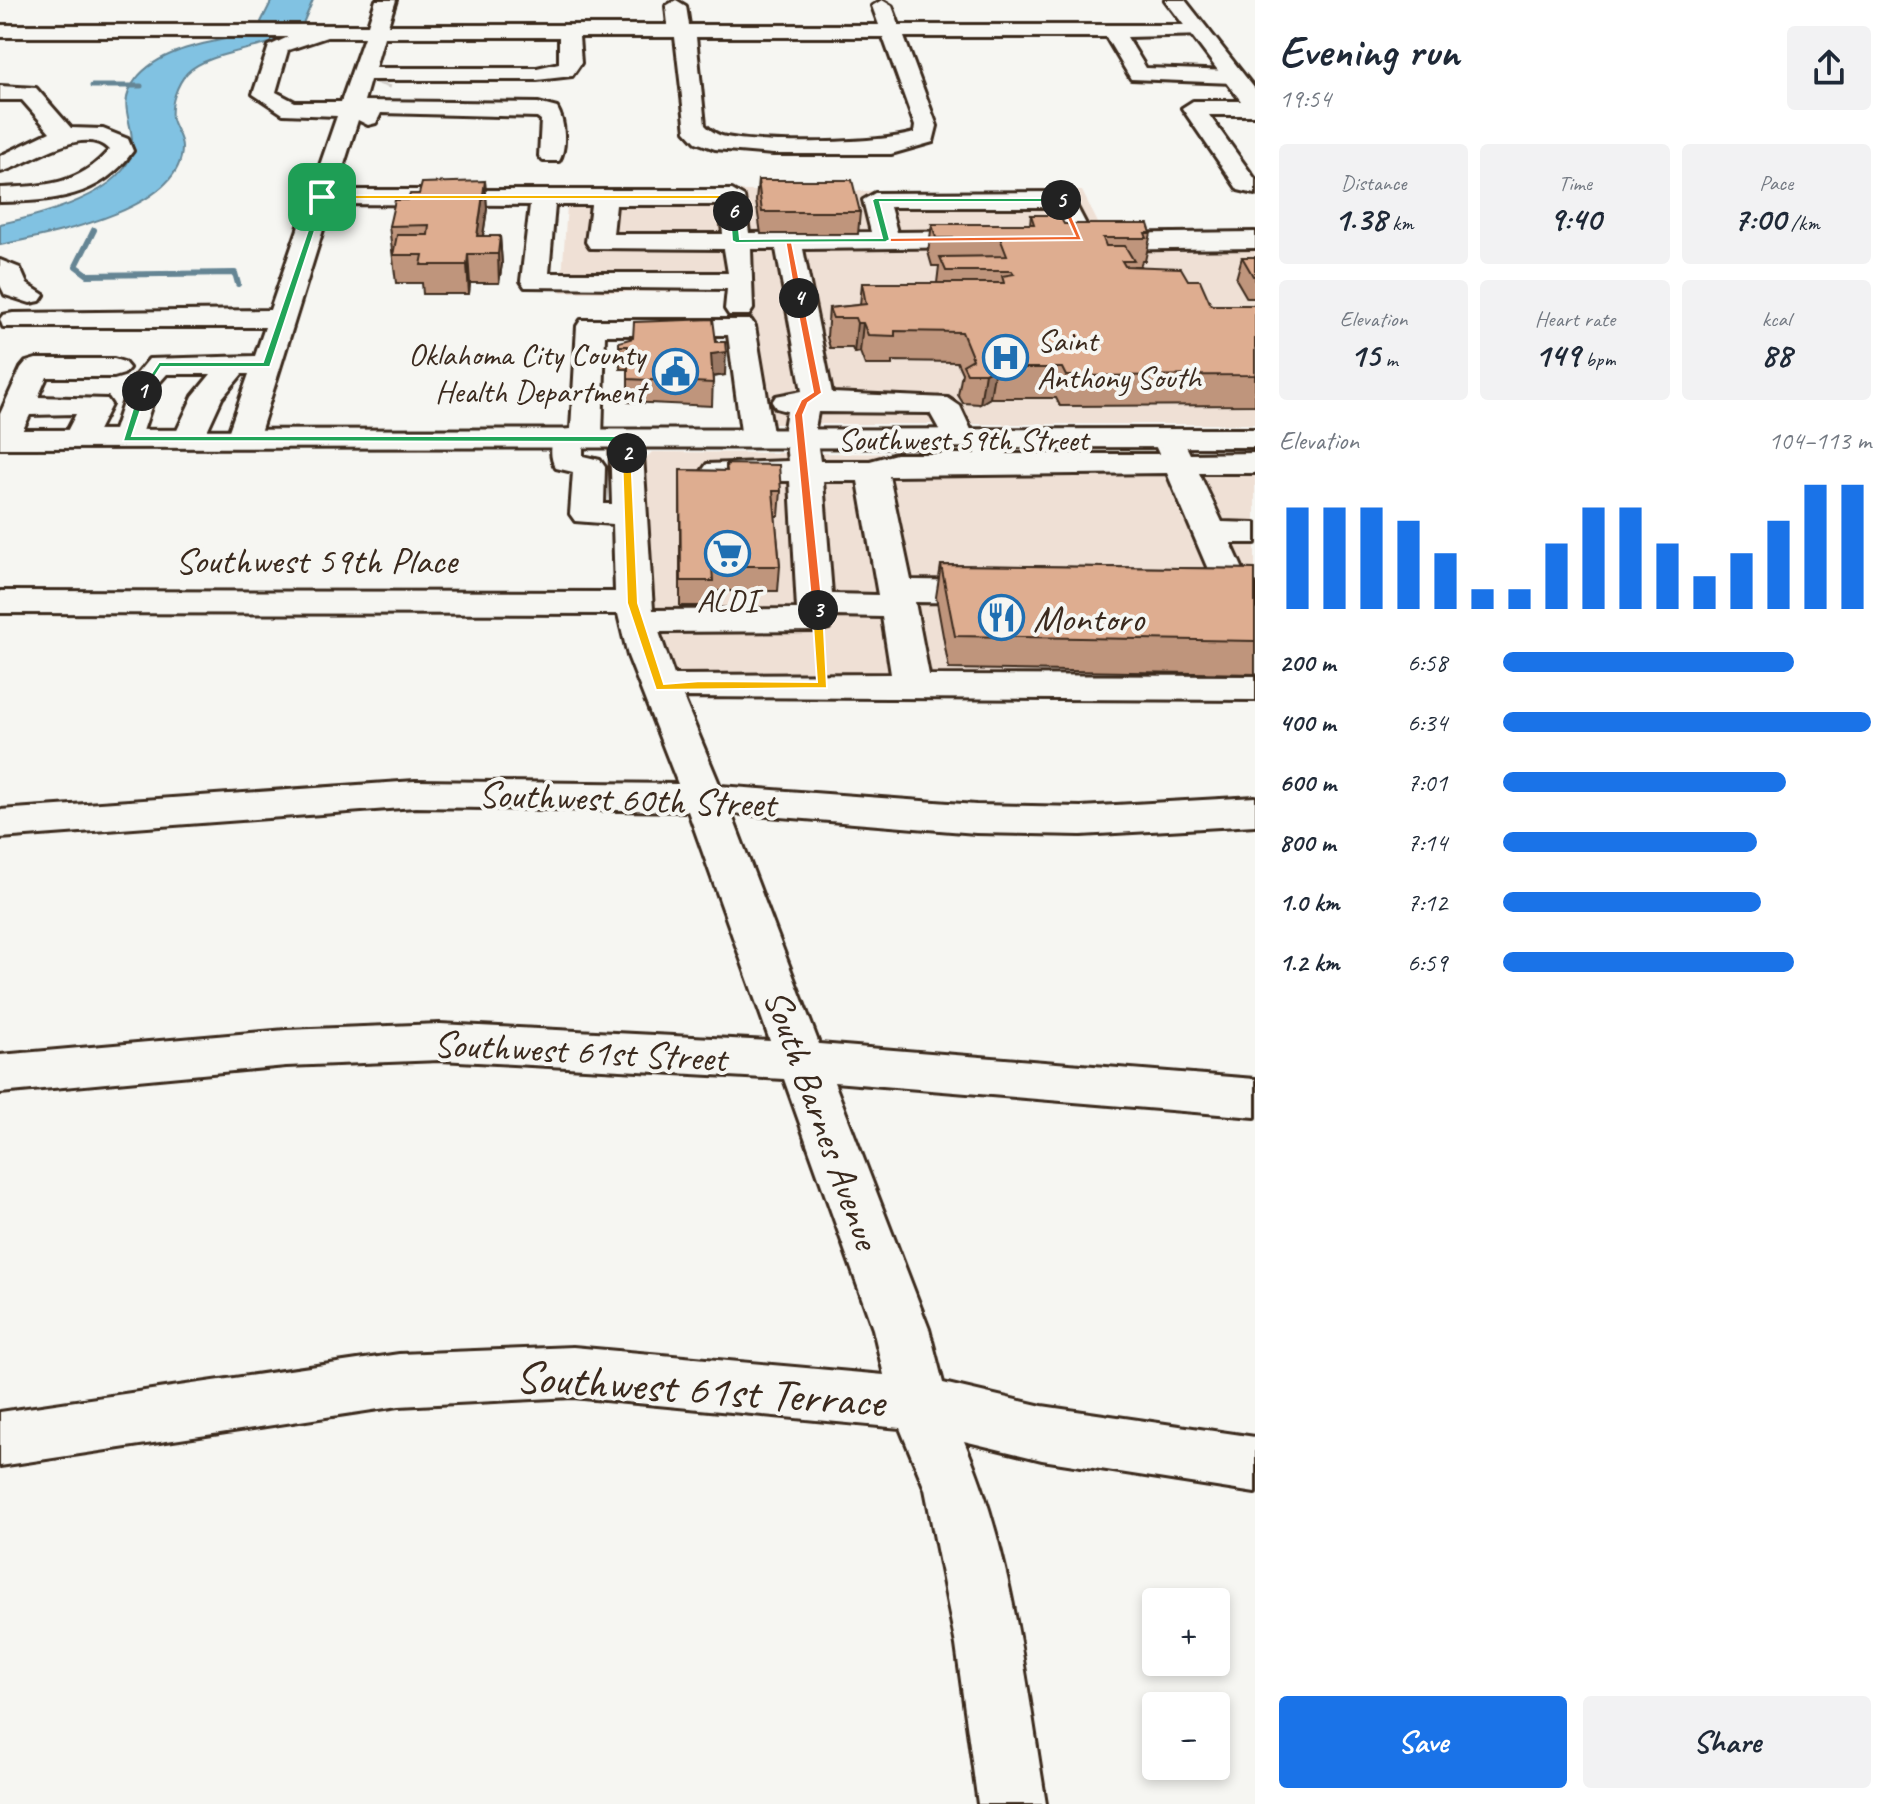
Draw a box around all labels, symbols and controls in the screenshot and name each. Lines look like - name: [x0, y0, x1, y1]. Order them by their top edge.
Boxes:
- text: Evening run: [1279, 24, 1459, 79]
- button: share: [1787, 26, 1871, 110]
- text: 19:54: [1279, 82, 1331, 115]
- pin: [288, 163, 356, 231]
- text: Distance: [1341, 169, 1406, 197]
- text: Time: [1558, 169, 1592, 197]
- text: Pace: [1759, 169, 1793, 197]
- icon: arrive: [300, 175, 344, 219]
- pin: 5: [1041, 180, 1081, 220]
- text: 5: [1056, 186, 1066, 214]
- pin: 6: [713, 191, 753, 231]
- text: 6: [728, 197, 738, 225]
- text: 1.38: [1334, 197, 1387, 240]
- text: 9:40: [1549, 197, 1601, 240]
- text: 7:00: [1733, 197, 1786, 240]
- text: km: [1387, 209, 1413, 237]
- text: /km: [1786, 209, 1820, 237]
- pin: 4: [779, 278, 819, 318]
- text: 4: [794, 284, 804, 312]
- text: Elevation: [1340, 305, 1408, 333]
- text: Heart rate: [1535, 305, 1615, 333]
- text: kcal: [1762, 305, 1791, 333]
- place label: Saint Anthony South: [1037, 320, 1203, 398]
- text: 15: [1350, 333, 1380, 376]
- text: 149: [1534, 333, 1580, 376]
- text: 88: [1761, 333, 1792, 376]
- place label: Oklahoma City County Health Department: [408, 334, 649, 412]
- hospital icon: Saint Anthony South: [982, 334, 1030, 382]
- text: m: [1380, 345, 1398, 373]
- text: bpm: [1580, 345, 1616, 373]
- public building icon: Oklahoma City County Health Department: [652, 348, 700, 396]
- pin: 1: [122, 371, 162, 411]
- text: 1: [137, 377, 147, 405]
- street label: Southwest 59th Street: [838, 419, 1092, 460]
- text: Elevation: [1279, 424, 1359, 457]
- text: 104–113 m: [1768, 424, 1871, 457]
- pin: 2: [607, 433, 647, 473]
- text: 2: [622, 439, 632, 467]
- supermarket icon: ALDI: [703, 529, 751, 577]
- street label: Southwest 59th Place: [175, 537, 460, 584]
- place label: ALDI: [697, 580, 764, 621]
- pin: 3: [798, 590, 838, 630]
- restaurant icon: Montoro: [978, 594, 1026, 642]
- place label: Montoro: [1033, 595, 1146, 642]
- text: 3: [813, 596, 823, 624]
- text: 200 m: [1279, 646, 1335, 679]
- text: 6:58: [1407, 646, 1447, 679]
- text: 400 m: [1279, 706, 1335, 739]
- text: 6:34: [1407, 706, 1447, 739]
- text: 600 m: [1279, 766, 1336, 799]
- text: 7:01: [1407, 766, 1447, 799]
- street label: Southwest 60th Street: [478, 770, 780, 828]
- text: 800 m: [1279, 826, 1335, 859]
- text: 7:14: [1407, 826, 1447, 859]
- text: 1.0 km: [1279, 886, 1339, 919]
- text: 7:12: [1407, 886, 1447, 919]
- text: 1.2 km: [1279, 946, 1339, 979]
- text: 6:59: [1407, 946, 1447, 979]
- street label: South Barnes Avenue: [753, 983, 892, 1258]
- street label: Southwest 61st Street: [432, 1020, 731, 1082]
- street label: Southwest 61st Terrace: [513, 1347, 890, 1431]
- map controls: [1142, 1588, 1230, 1780]
- button: +: [1142, 1588, 1230, 1676]
- button: −: [1142, 1692, 1230, 1780]
- button: Save: [1279, 1696, 1567, 1788]
- button: Share: [1583, 1696, 1871, 1788]

